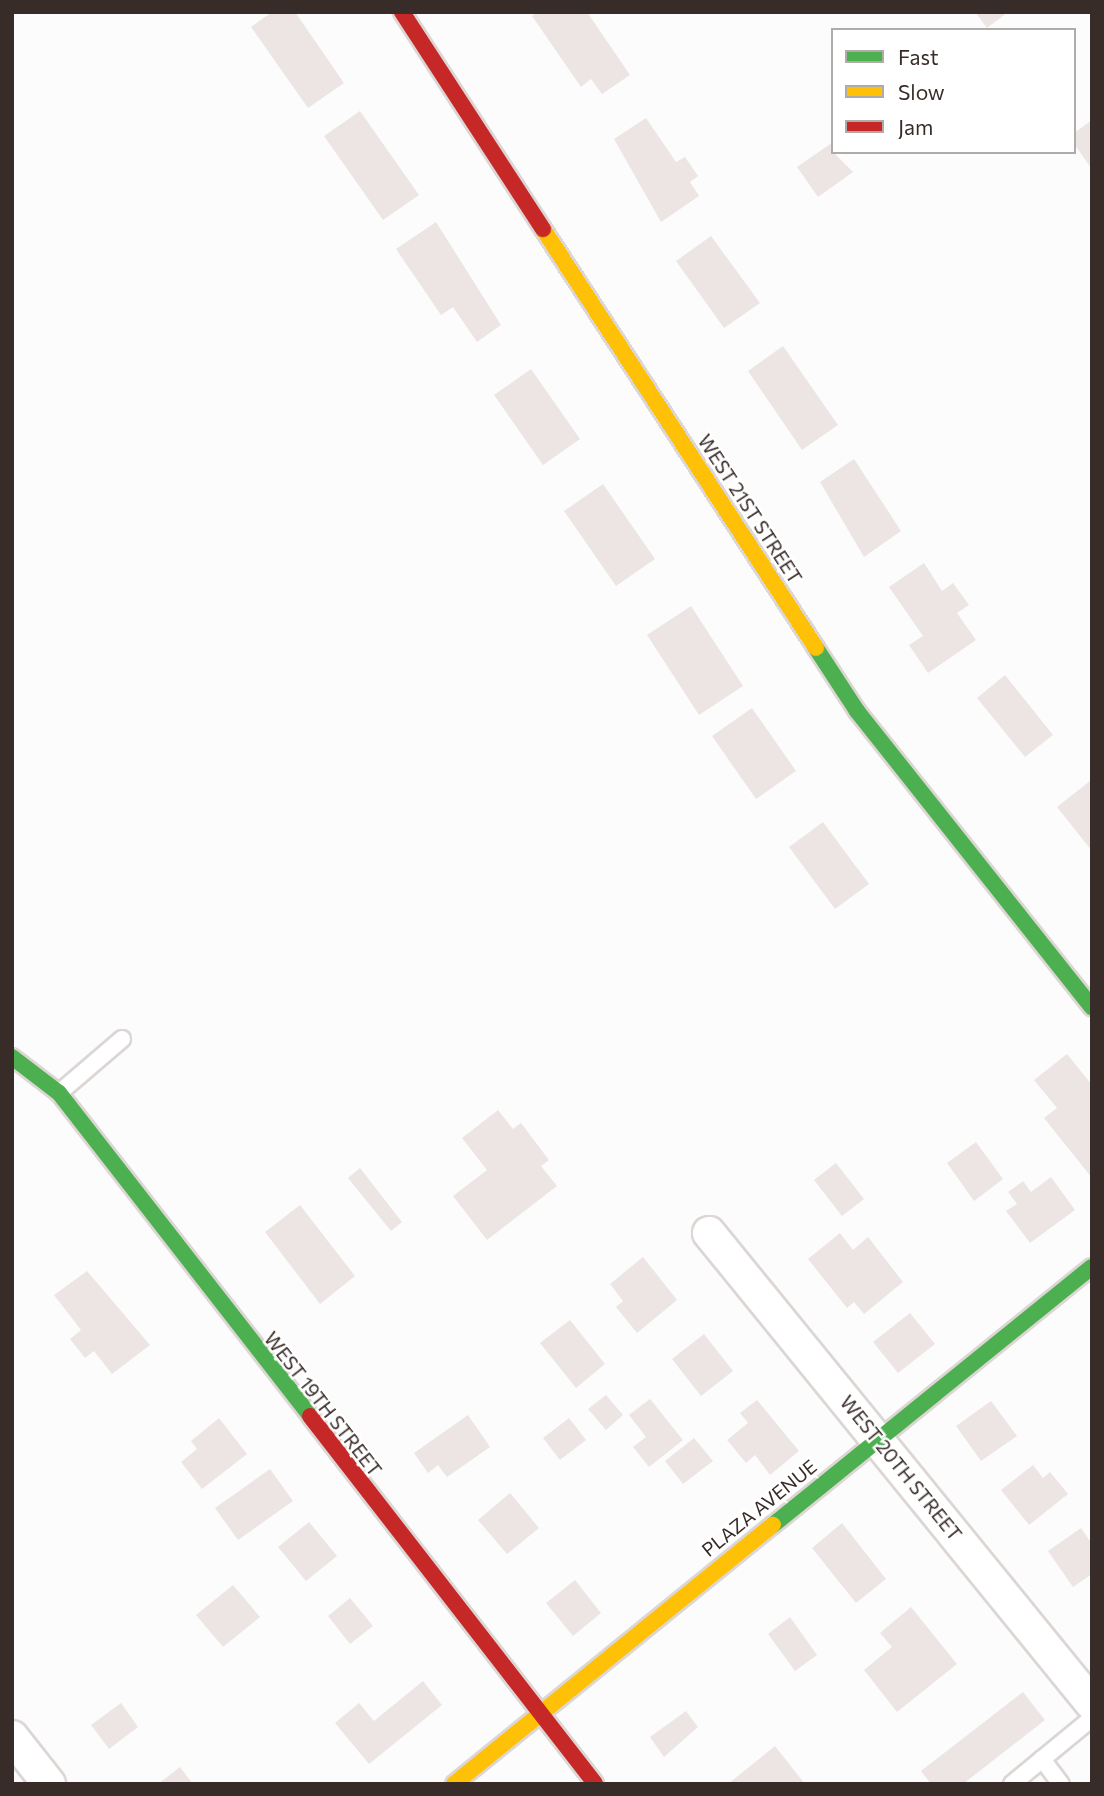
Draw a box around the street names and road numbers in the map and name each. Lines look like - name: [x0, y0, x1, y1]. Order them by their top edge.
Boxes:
- street label: WEST 21ST STREET: [693, 430, 807, 588]
- street label: WEST 19TH STREET: [260, 1327, 386, 1481]
- street label: WEST 20TH STREET: [835, 1391, 967, 1545]
- street label: PLAZA AVENUE: [697, 1455, 821, 1561]

